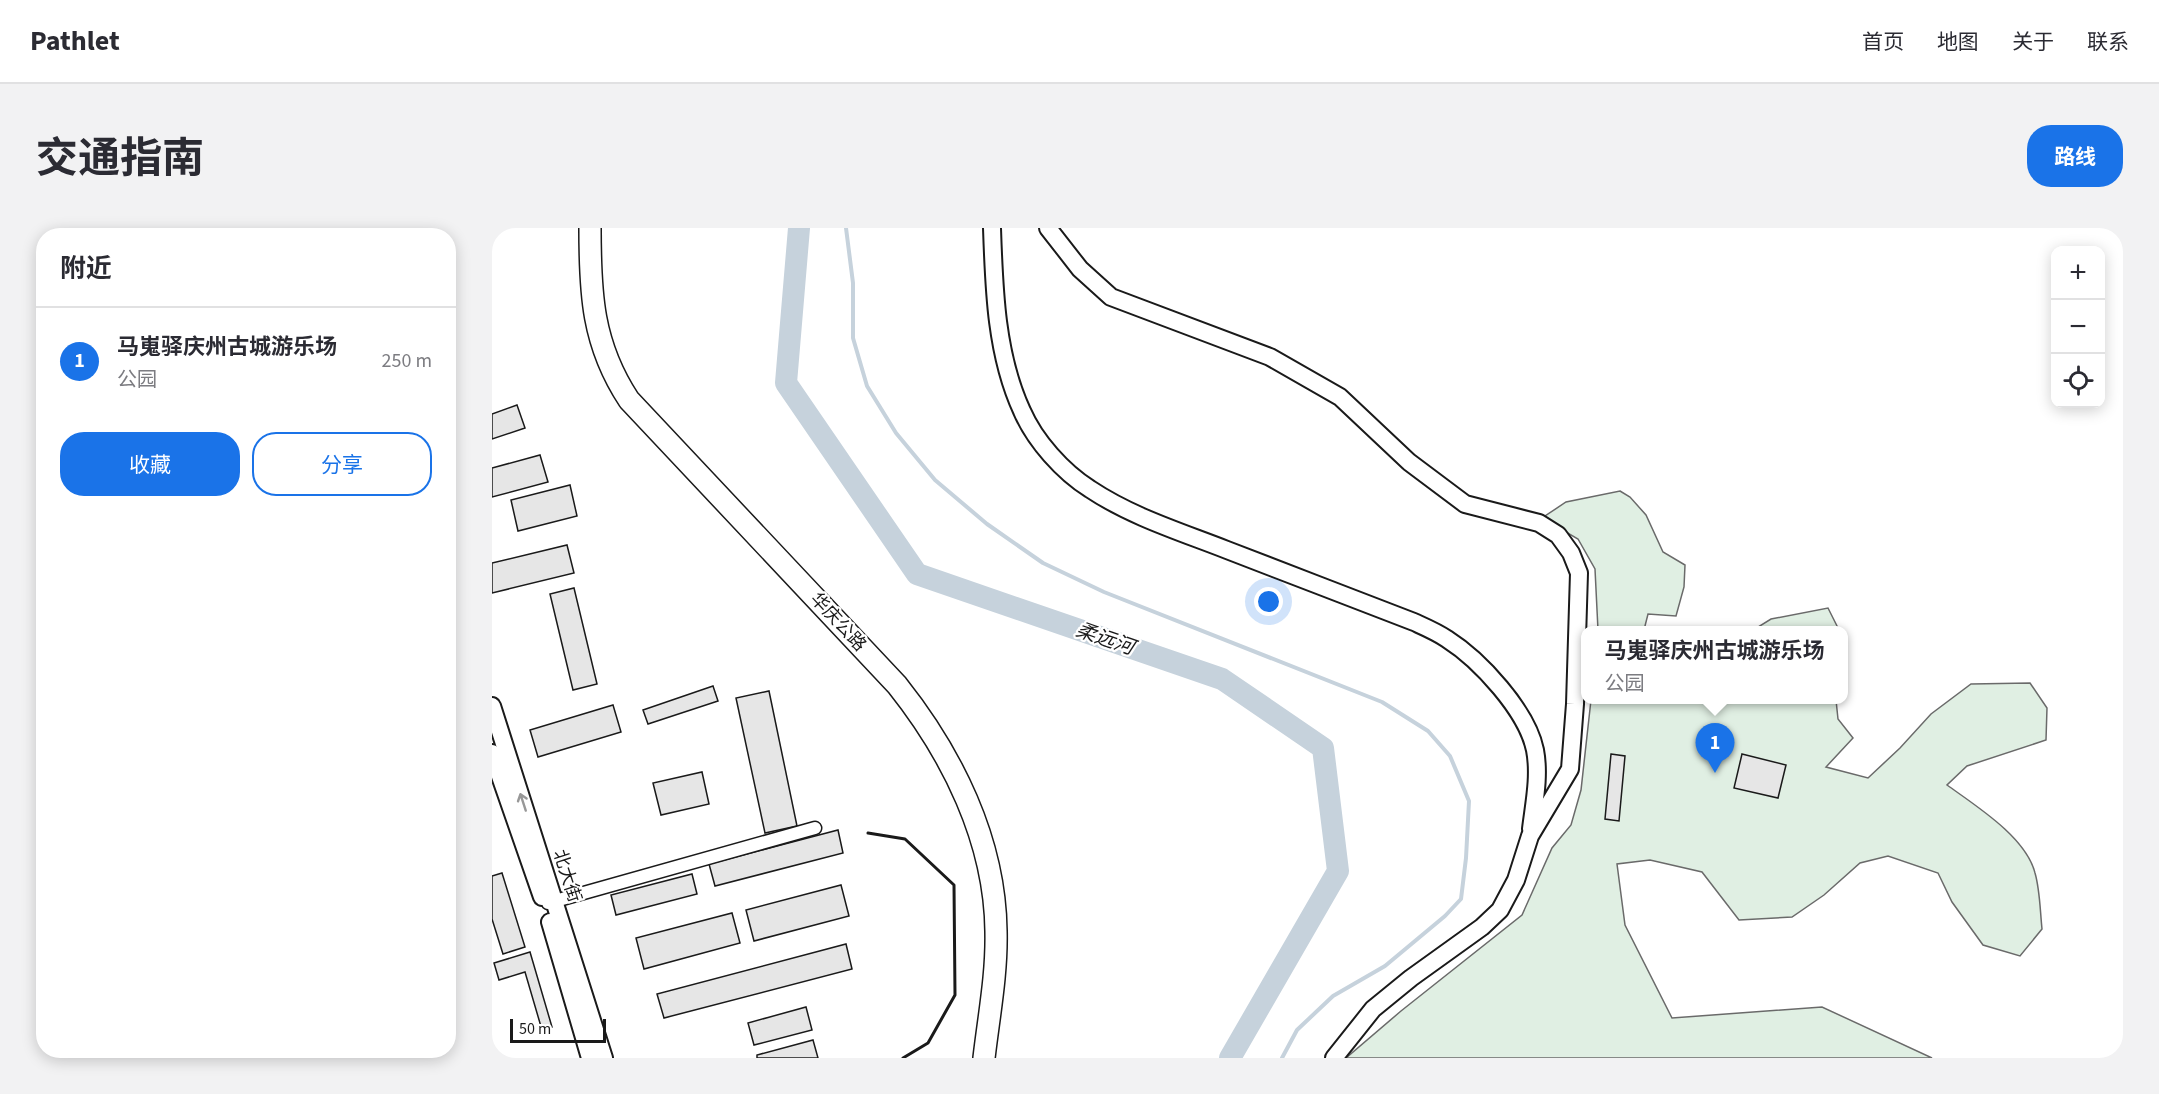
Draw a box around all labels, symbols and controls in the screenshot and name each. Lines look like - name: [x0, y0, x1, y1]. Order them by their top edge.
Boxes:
- text: Pathlet: [30, 21, 120, 61]
- text: 首页: [1862, 27, 1904, 57]
- text: 地图: [1937, 27, 1979, 57]
- text: 关于: [2012, 27, 2054, 57]
- text: 联系: [2087, 27, 2129, 57]
- button: 路线: [2027, 125, 2123, 187]
- text: 交通指南: [36, 129, 204, 189]
- map controls: [2051, 246, 2105, 408]
- button: +: [2051, 246, 2105, 300]
- text: 附近: [60, 250, 112, 287]
- button: −: [2051, 300, 2105, 354]
- text: 马嵬驿庆州古城游乐场: [117, 331, 337, 363]
- text: 1: [74, 347, 85, 375]
- text: 250 m: [382, 347, 432, 375]
- button: locate: [2051, 354, 2105, 408]
- text: 公园: [117, 366, 157, 394]
- button: 收藏: [60, 432, 240, 496]
- button: 分享: [252, 432, 432, 496]
- street label: 华庆公路: [804, 587, 872, 657]
- your location: [1254, 587, 1283, 616]
- water label: 柔远河: [1072, 616, 1142, 663]
- popup: [1581, 626, 1848, 704]
- text: 马嵬驿庆州古城游乐场: [1604, 635, 1825, 667]
- text: 公园: [1604, 670, 1644, 698]
- pin: 1: [1696, 724, 1734, 773]
- one-way arrow: [517, 793, 528, 812]
- street label: 北大街: [547, 846, 587, 906]
- scale bar: [510, 1016, 606, 1044]
- text: 50 m: [519, 1018, 551, 1040]

